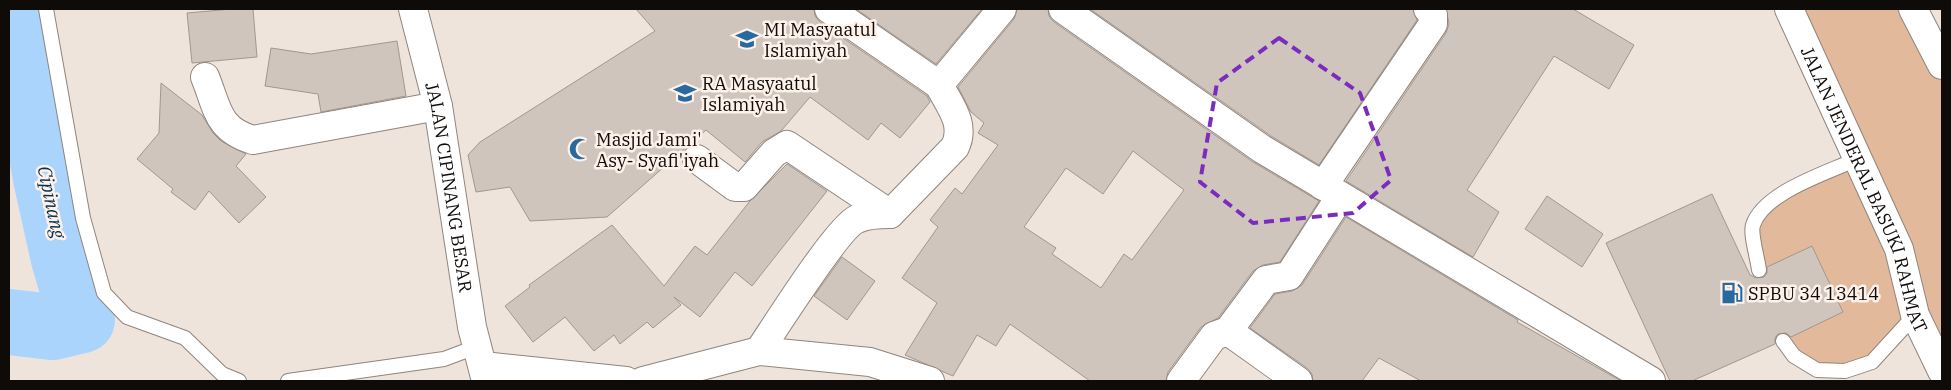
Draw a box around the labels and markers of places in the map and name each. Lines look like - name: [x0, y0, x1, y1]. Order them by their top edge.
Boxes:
- place label: MI Masyaatul Islamiyah: [764, 18, 876, 62]
- school or university icon: MI Masyaatul Islamiyah: [734, 26, 760, 52]
- place label: RA Masyaatul Islamiyah: [702, 72, 817, 116]
- school or university icon: RA Masyaatul Islamiyah: [672, 80, 698, 106]
- place label: Masjid Jami' Asy- Syafi'iyah: [596, 128, 719, 172]
- mosque icon: Masjid Jami' Asy- Syafi'iyah: [567, 136, 593, 162]
- fuel station icon: SPBU 34 13414: [1719, 280, 1745, 306]
- place label: SPBU 34 13414: [1748, 282, 1879, 305]

